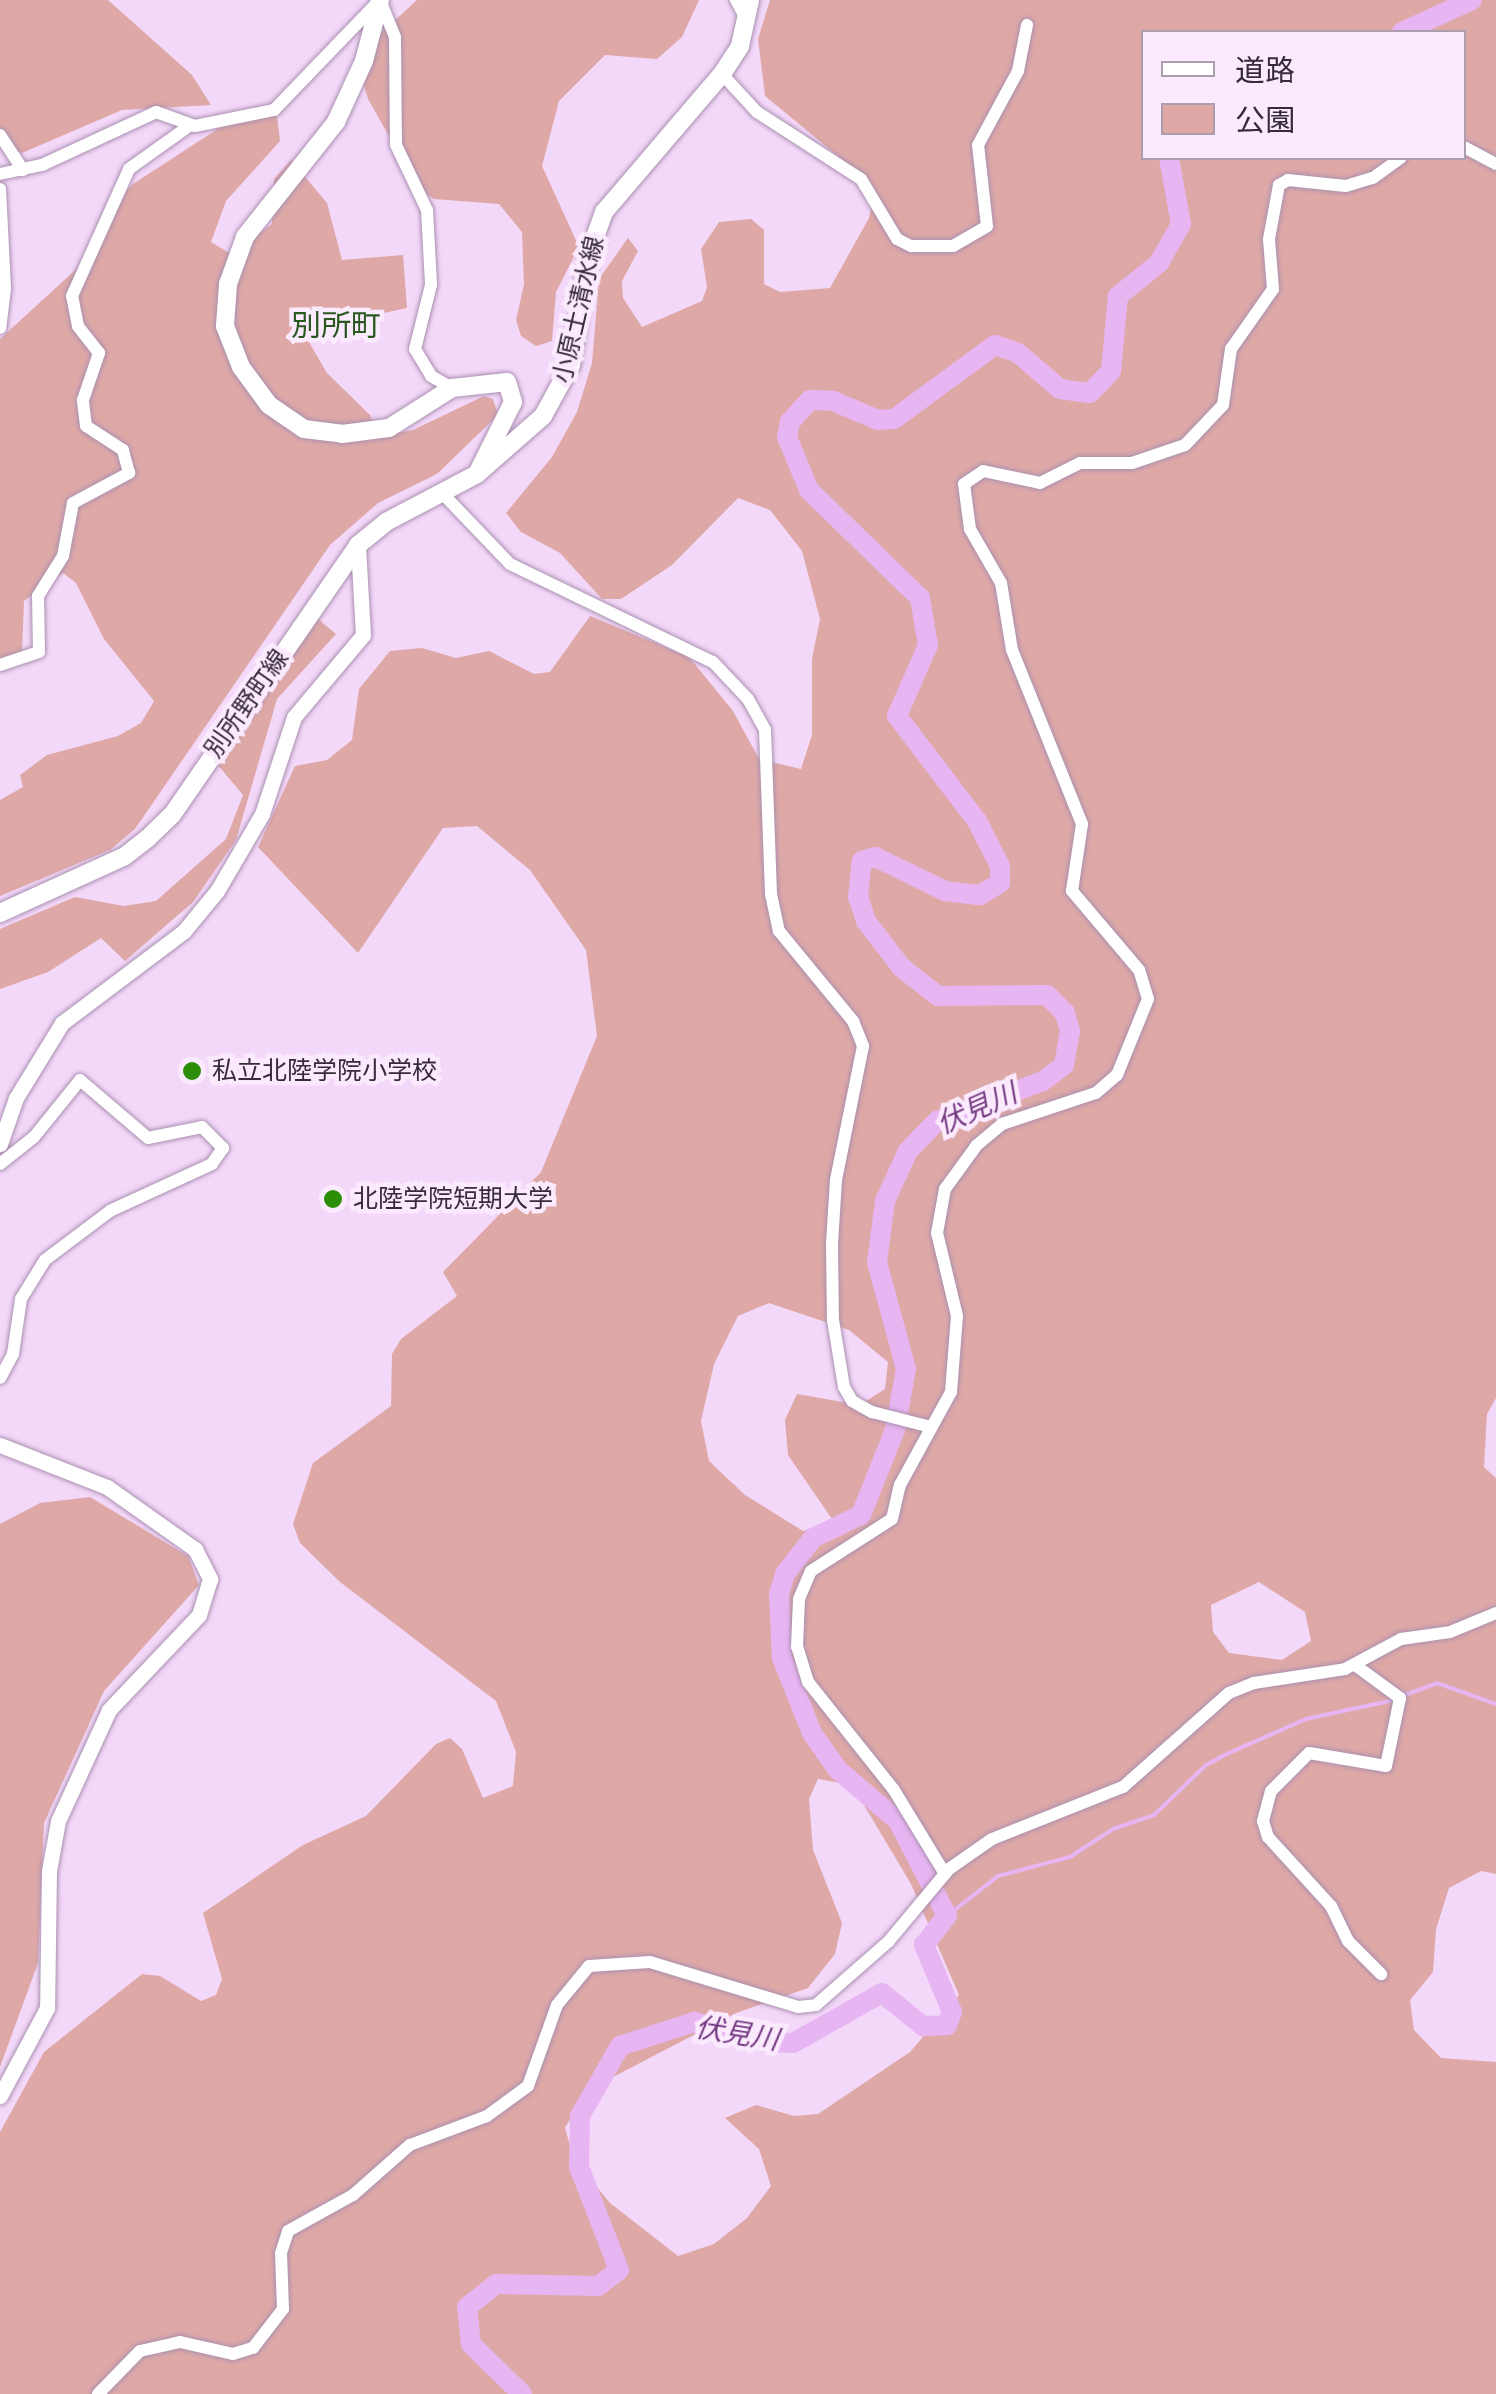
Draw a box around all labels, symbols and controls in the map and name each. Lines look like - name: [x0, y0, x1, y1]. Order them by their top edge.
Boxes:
- legend: [1141, 30, 1466, 160]
- text: 道路: [1235, 50, 1295, 93]
- text: 公園: [1235, 100, 1295, 143]
- street label: 小原土清水線: [548, 234, 610, 386]
- district label: 別所町: [291, 309, 381, 345]
- street label: 別所野町線: [199, 644, 295, 764]
- place label: 私立北陸学院小学校: [212, 1056, 437, 1086]
- marker: 私立北陸学院小学校: [181, 1060, 203, 1082]
- water label: 伏見川: [932, 1077, 1022, 1141]
- place label: 北陸学院短期大学: [353, 1184, 553, 1214]
- marker: 北陸学院短期大学: [322, 1188, 344, 1210]
- water label: 伏見川: [693, 2011, 781, 2057]

